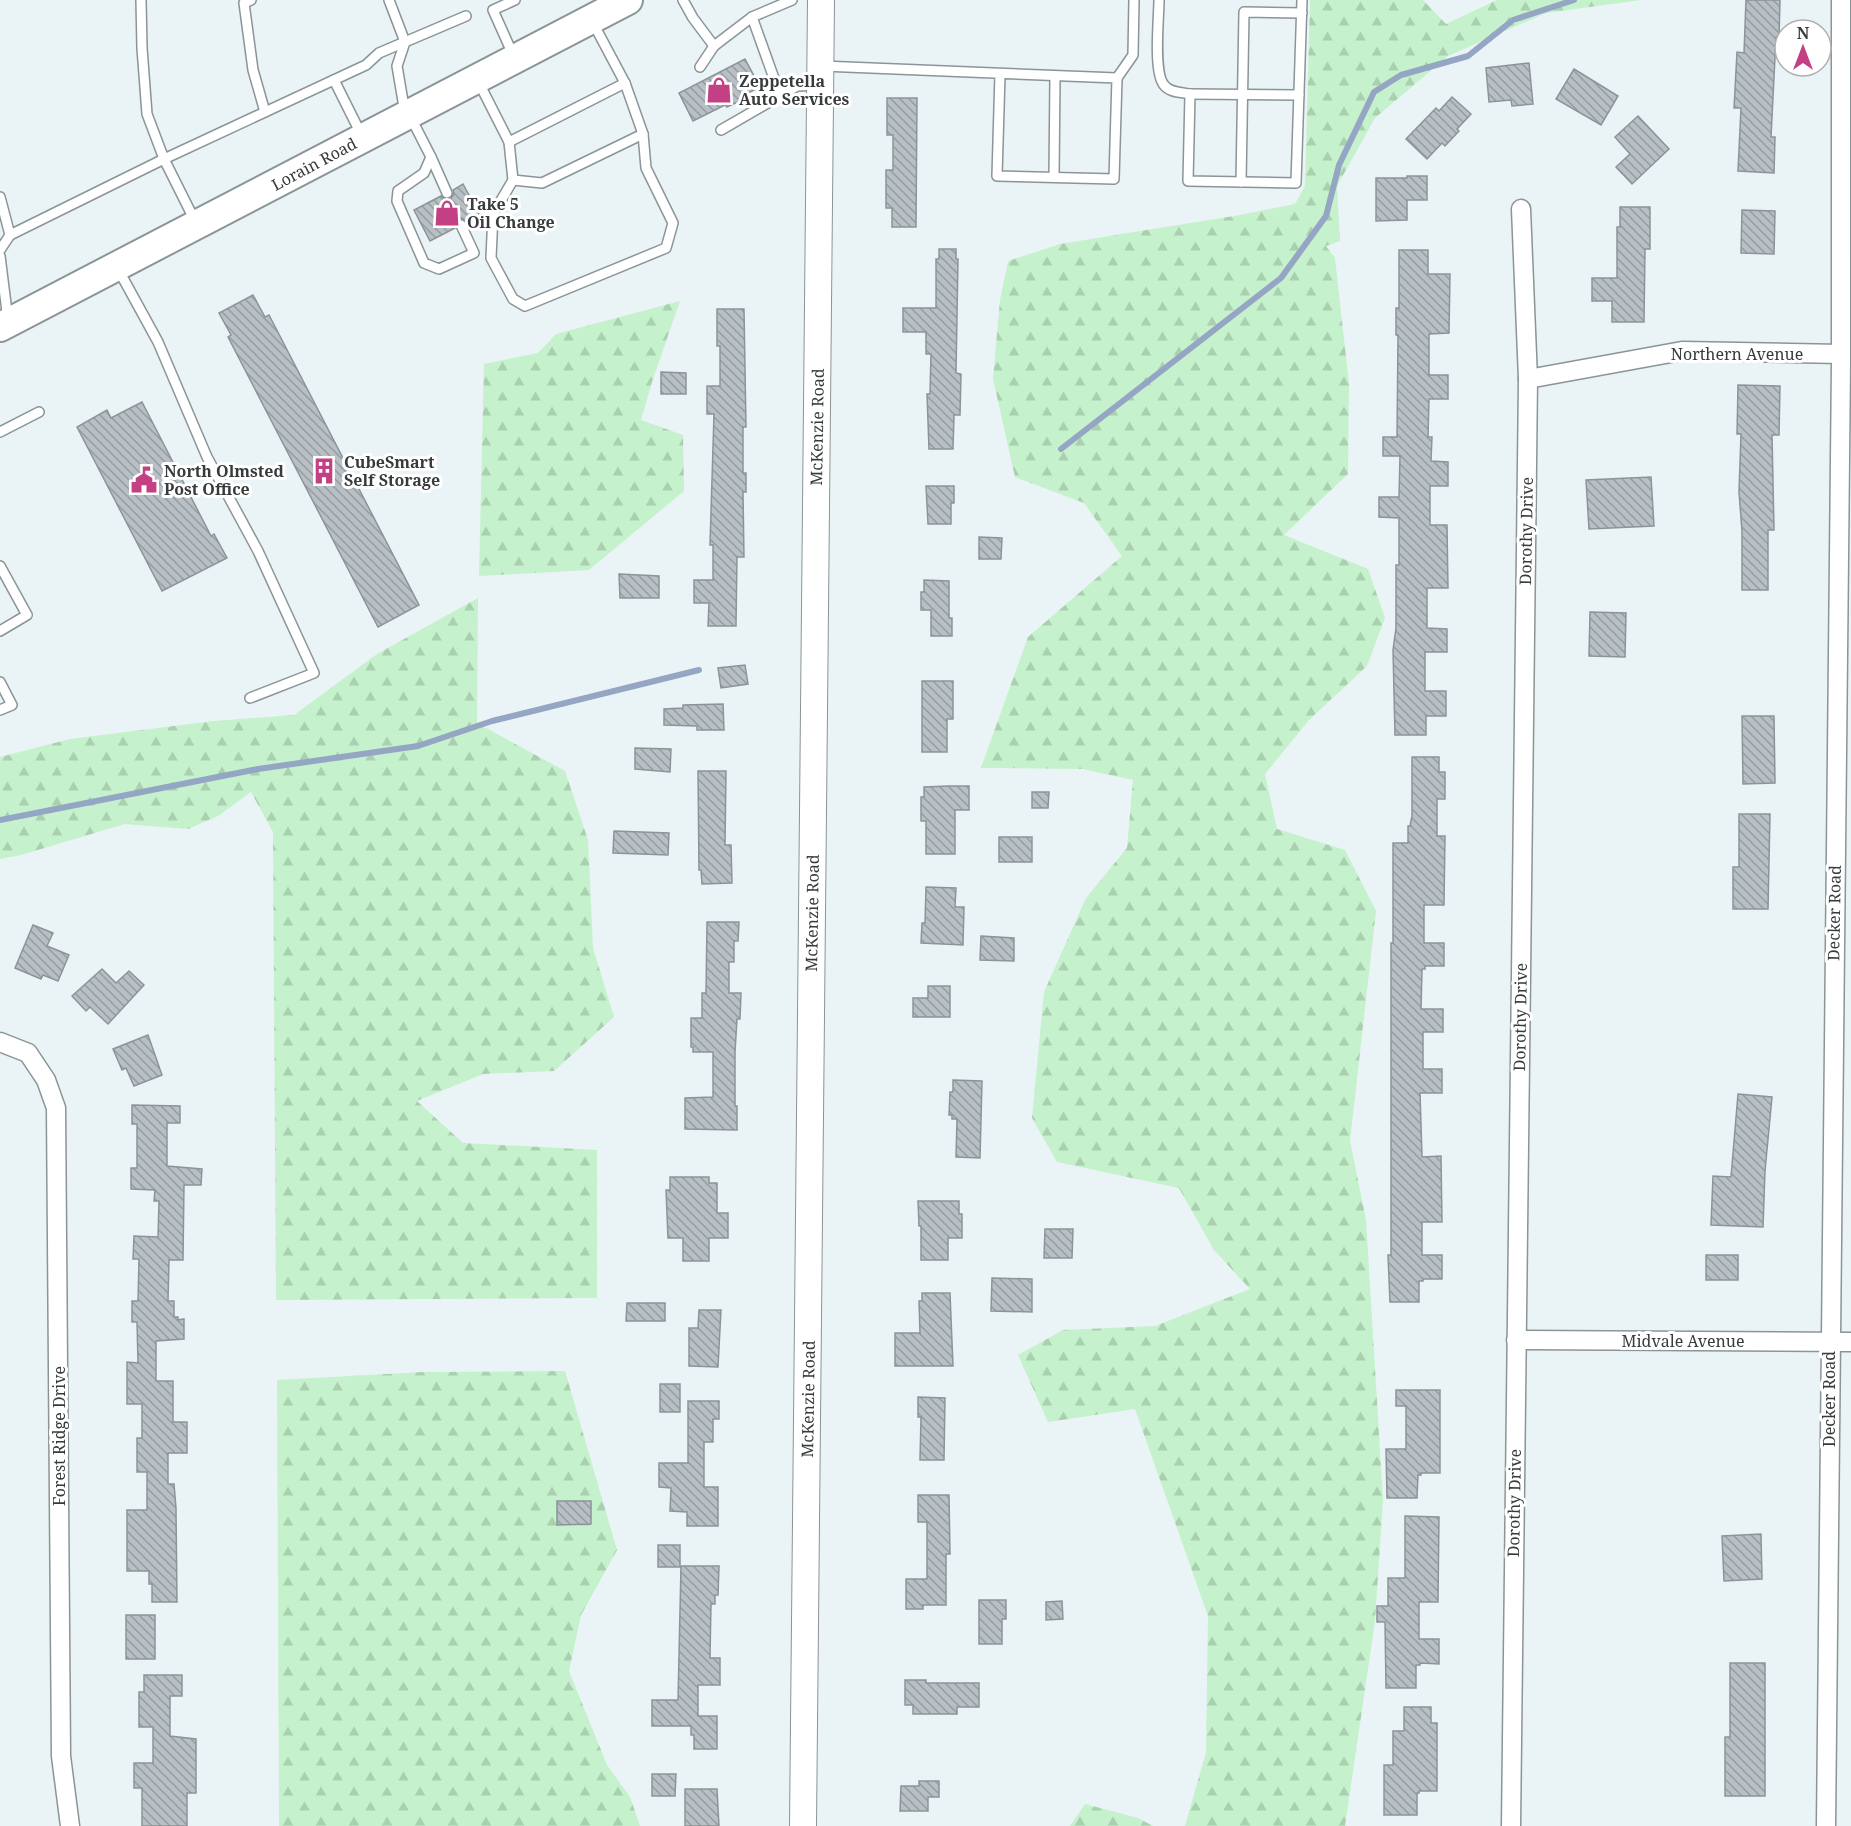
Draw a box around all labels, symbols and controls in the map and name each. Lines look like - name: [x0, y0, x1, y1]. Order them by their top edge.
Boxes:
- north arrow: [1773, 18, 1833, 78]
- text: N: [1797, 22, 1810, 44]
- place label: Zeppetella Auto Services: [739, 70, 850, 110]
- shop icon: Zeppetella Auto Services: [704, 75, 734, 105]
- street label: Lorain Road: [268, 132, 361, 196]
- place label: Take 5 Oil Change: [467, 193, 555, 233]
- shop icon: Take 5 Oil Change: [432, 198, 462, 228]
- street label: Northern Avenue: [1671, 343, 1803, 365]
- street label: McKenzie Road: [805, 368, 829, 486]
- place label: CubeSmart Self Storage: [344, 451, 440, 491]
- building icon: CubeSmart Self Storage: [309, 456, 339, 486]
- place label: North Olmsted Post Office: [164, 460, 284, 500]
- public building icon: North Olmsted Post Office: [129, 465, 159, 495]
- street label: Dorothy Drive: [1514, 477, 1538, 585]
- street label: McKenzie Road: [800, 854, 824, 972]
- street label: Decker Road: [1822, 865, 1846, 961]
- street label: Dorothy Drive: [1508, 963, 1532, 1071]
- street label: Midvale Avenue: [1621, 1330, 1745, 1352]
- street label: McKenzie Road: [796, 1340, 820, 1458]
- street label: Decker Road: [1818, 1351, 1840, 1447]
- street label: Forest Ridge Drive: [48, 1366, 70, 1506]
- street label: Dorothy Drive: [1502, 1449, 1526, 1557]

